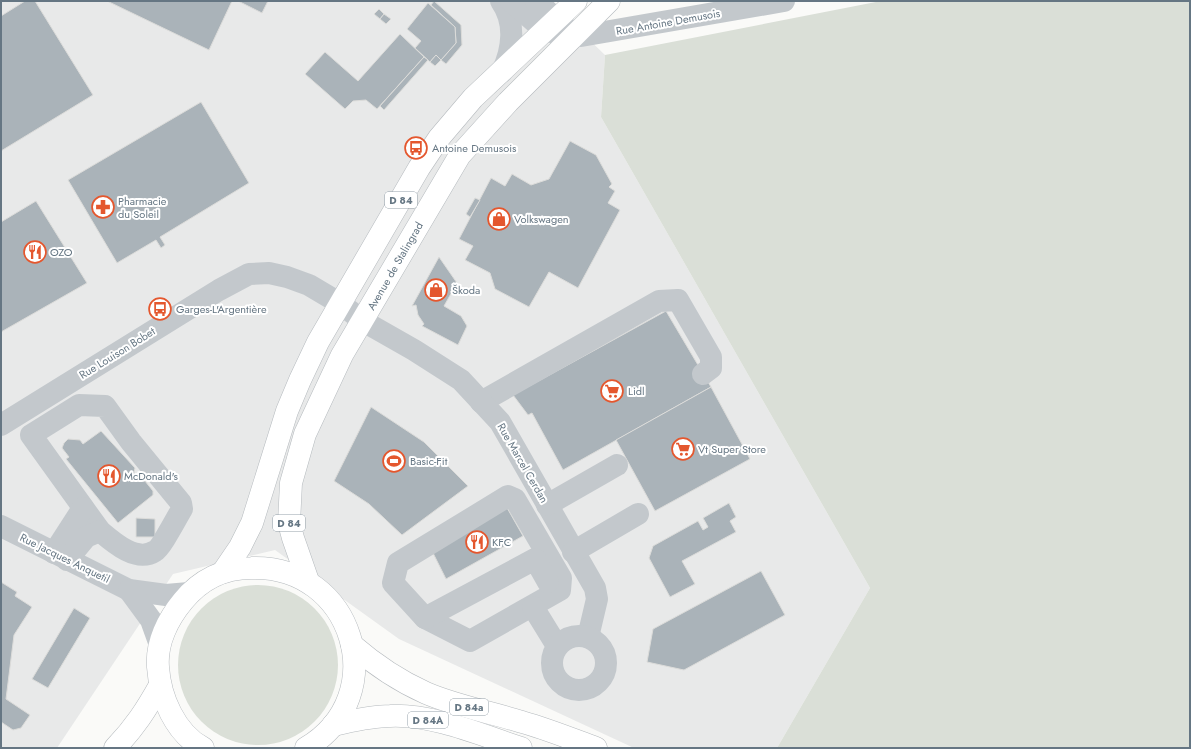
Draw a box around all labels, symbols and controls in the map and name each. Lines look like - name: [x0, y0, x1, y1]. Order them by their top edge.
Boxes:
- street label: Rue Antoine Demusois: [615, 5, 722, 39]
- bus stop icon: Antoine Demusois: [403, 135, 429, 161]
- place label: Antoine Demusois: [432, 140, 517, 156]
- road number: D 84: [385, 192, 417, 208]
- place label: Pharmacie du Soleil: [118, 193, 167, 222]
- pharmacy icon: Pharmacie du Soleil: [90, 194, 116, 220]
- shop icon: Volkswagen: [486, 206, 512, 232]
- place label: Volkswagen: [514, 211, 569, 227]
- street label: Avenue de Stalingrad: [363, 219, 427, 313]
- restaurant icon: OZO: [22, 239, 48, 265]
- place label: OZO: [50, 244, 73, 260]
- shop icon: Škoda: [423, 277, 449, 303]
- place label: Škoda: [452, 282, 480, 298]
- bus stop icon: Garges-L'Argentière: [147, 296, 173, 322]
- place label: Garges-L'Argentière: [176, 301, 267, 317]
- street label: Rue Louison Bobet: [76, 323, 158, 383]
- supermarket icon: Lidl: [599, 378, 625, 404]
- place label: Lidl: [628, 383, 645, 399]
- street label: Rue Marcel Cerdan: [494, 420, 552, 506]
- supermarket icon: Vt Super Store: [670, 436, 696, 462]
- place label: Vt Super Store: [698, 441, 766, 457]
- sports icon: Basic-Fit: [381, 448, 407, 474]
- place label: Basic-Fit: [410, 453, 448, 469]
- restaurant icon: McDonald's: [96, 463, 122, 489]
- place label: McDonald's: [124, 468, 179, 484]
- road number: D 84: [273, 515, 305, 531]
- street label: Rue Jacques Anquetil: [17, 529, 113, 587]
- restaurant icon: KFC: [464, 529, 490, 555]
- place label: KFC: [492, 534, 511, 550]
- road number: D 84a: [450, 699, 488, 715]
- road number: D 84A: [408, 712, 448, 728]

